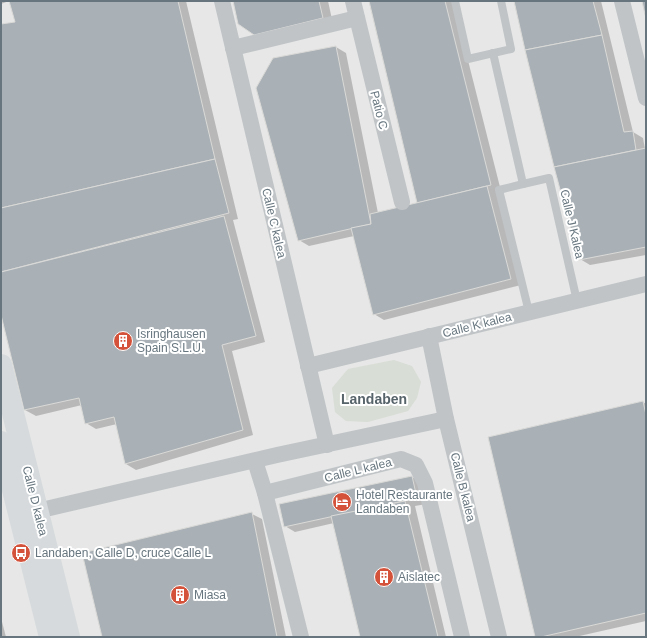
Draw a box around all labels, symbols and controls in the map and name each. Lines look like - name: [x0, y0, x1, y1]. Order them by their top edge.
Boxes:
- street label: Patio C: [367, 89, 391, 131]
- street label: Calle C kalea: [259, 187, 289, 260]
- street label: Calle J Kalea: [557, 188, 587, 260]
- street label: Calle K kalea: [441, 310, 513, 340]
- place label: Isringhausen Spain S.L.U.: [137, 327, 206, 355]
- building icon: Isringhausen Spain S.L.U.: [112, 330, 134, 352]
- district label: Landaben: [341, 391, 407, 407]
- street label: Calle B kalea: [448, 451, 478, 523]
- street label: Calle L kalea: [323, 455, 393, 485]
- street label: Calle D kalea: [20, 465, 51, 538]
- place label: Hotel Restaurante Landaben: [356, 488, 453, 516]
- hotel icon: Hotel Restaurante Landaben: [331, 491, 353, 513]
- bus stop icon: Landaben, Calle D, cruce Calle L: [10, 542, 32, 564]
- place label: Landaben, Calle D, cruce Calle L: [35, 546, 211, 560]
- building icon: Aislatec: [373, 566, 395, 588]
- place label: Aislatec: [398, 570, 440, 584]
- building icon: Miasa: [169, 584, 191, 606]
- place label: Miasa: [194, 588, 226, 602]

